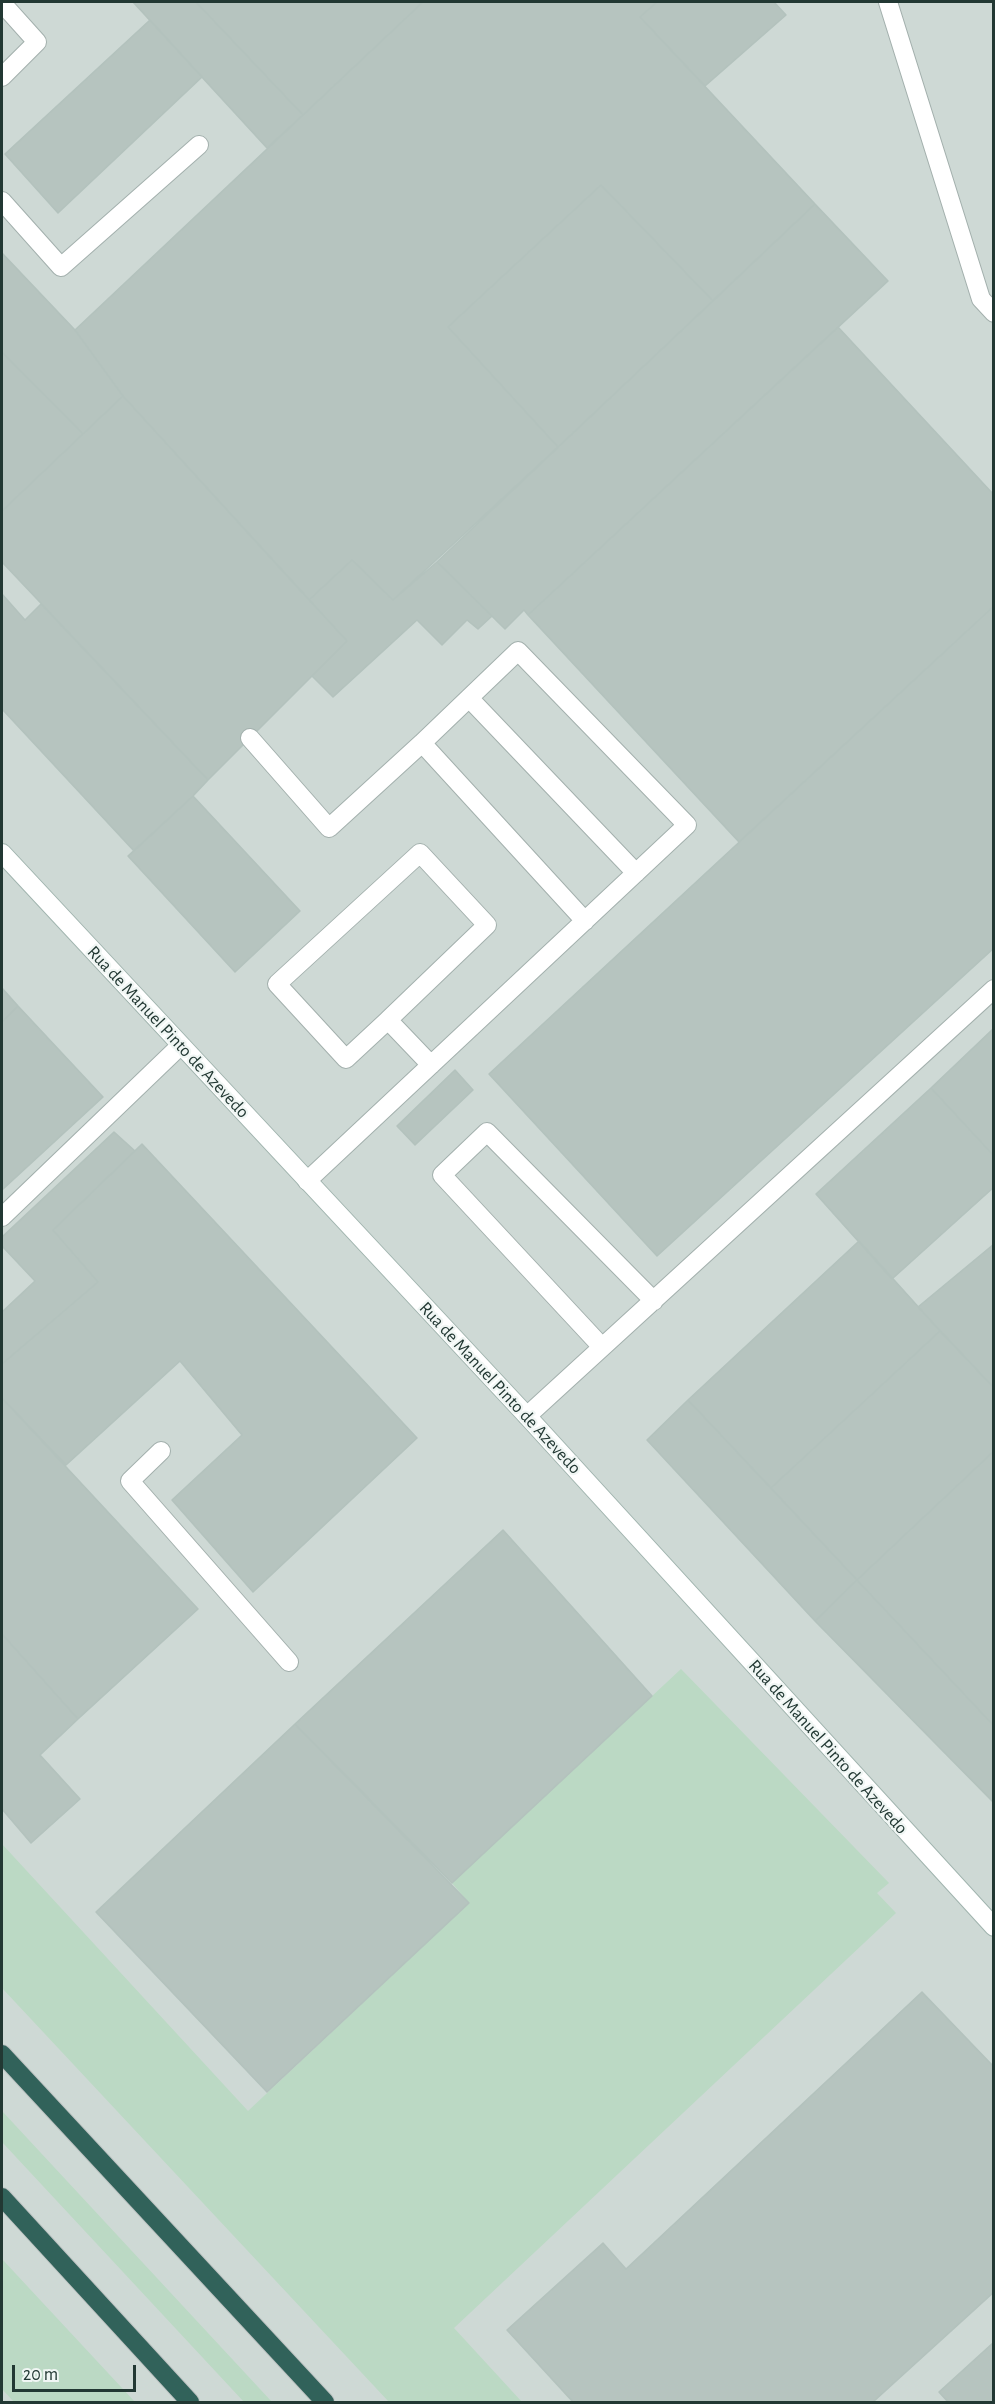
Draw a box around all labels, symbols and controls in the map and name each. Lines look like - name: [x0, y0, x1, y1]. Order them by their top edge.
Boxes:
- street label: Rua de Manuel Pinto de Azevedo: [82, 941, 254, 1123]
- street label: Rua de Manuel Pinto de Azevedo: [414, 1297, 586, 1479]
- street label: Rua de Manuel Pinto de Azevedo: [744, 1655, 912, 1839]
- scale bar: [15, 2353, 140, 2391]
- text: 20 m: [23, 2366, 58, 2384]

